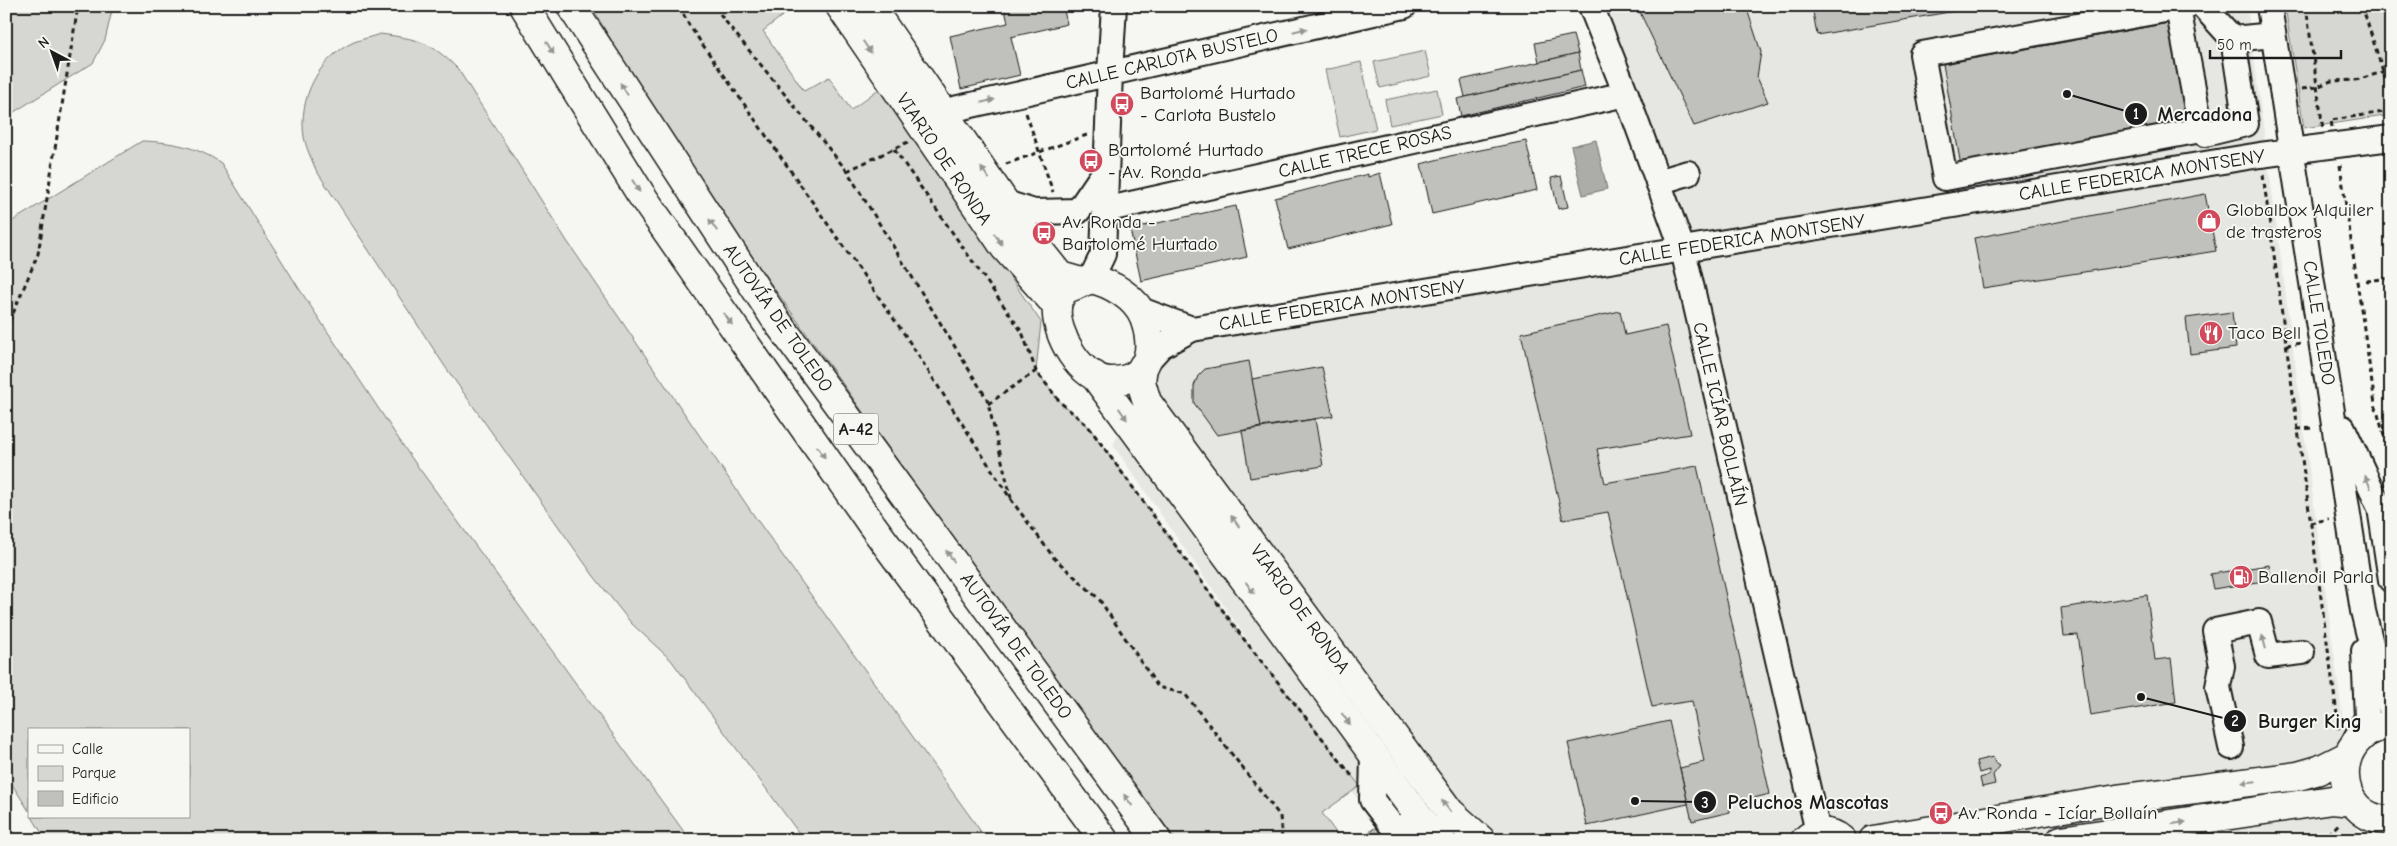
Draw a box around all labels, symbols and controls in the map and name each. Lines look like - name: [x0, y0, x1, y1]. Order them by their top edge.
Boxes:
- street label: CALLE CARLOTA BUSTELO: [1064, 24, 1280, 94]
- one-way arrow: [1293, 26, 1308, 34]
- north arrow: [28, 28, 78, 78]
- scale bar: [2210, 28, 2341, 60]
- text: N: [35, 33, 53, 52]
- text: 50 m: [2217, 36, 2252, 54]
- one-way arrow: [862, 40, 872, 53]
- one-way arrow: [545, 41, 555, 54]
- one-way arrow: [619, 82, 628, 96]
- place label: Bartolomé Hurtado - Carlota Bustelo: [1140, 82, 1296, 126]
- street label: VIARIO DE RONDA: [892, 89, 996, 229]
- bus stop icon: Bartolomé Hurtado - Carlota Bustelo: [1109, 91, 1135, 117]
- callout: Mercadona: [2123, 96, 2263, 131]
- one-way arrow: [981, 97, 996, 105]
- text: Mercadona: [2158, 103, 2252, 126]
- text: 1: [2133, 105, 2139, 123]
- street label: CALLE TRECE ROSAS: [1276, 121, 1454, 183]
- place label: Bartolomé Hurtado - Av. Ronda: [1108, 139, 1264, 183]
- street label: CALLE FEDERICA MONTSENY: [2017, 145, 2267, 205]
- bus stop icon: Bartolomé Hurtado - Av. Ronda: [1078, 148, 1104, 174]
- one-way arrow: [980, 167, 990, 180]
- one-way arrow: [631, 179, 641, 192]
- place label: Globalbox Alquiler de trasteros: [2226, 199, 2374, 243]
- shop icon: Globalbox Alquiler de trasteros: [2196, 208, 2222, 234]
- street label: CALLE FEDERICA MONTSENY: [1617, 210, 1867, 270]
- place label: Av. Ronda - Bartolomé Hurtado: [1062, 211, 1218, 255]
- one-way arrow: [708, 218, 718, 231]
- bus stop icon: Av. Ronda - Bartolomé Hurtado: [1031, 220, 1057, 246]
- one-way arrow: [993, 232, 1003, 245]
- street label: AUTOVÍA DE TOLEDO: [719, 240, 837, 396]
- street label: CALLE TOLEDO: [2298, 259, 2340, 387]
- street label: CALLE FEDERICA MONTSENY: [1217, 275, 1467, 335]
- one-way arrow: [723, 312, 733, 326]
- street label: CALLE ICÍAR BOLLAÍN: [1688, 320, 1752, 508]
- restaurant icon: Taco Bell: [2198, 320, 2224, 346]
- place label: Taco Bell: [2228, 322, 2301, 344]
- one-way arrow: [1118, 407, 1128, 421]
- road number: A-42: [834, 414, 878, 444]
- one-way arrow: [816, 446, 826, 459]
- one-way arrow: [2364, 475, 2372, 489]
- one-way arrow: [1230, 515, 1241, 528]
- street label: VIARIO DE RONDA: [1246, 540, 1354, 678]
- one-way arrow: [944, 550, 955, 563]
- fuel station icon: Ballenoil Parla: [2228, 564, 2254, 590]
- place label: Ballenoil Parla: [2258, 566, 2374, 588]
- street label: AUTOVÍA DE TOLEDO: [955, 568, 1077, 724]
- one-way arrow: [1245, 581, 1255, 595]
- one-way arrow: [2260, 634, 2268, 649]
- callout: Burger King: [2223, 704, 2372, 739]
- text: Burger King: [2258, 710, 2362, 733]
- one-way arrow: [1341, 712, 1352, 725]
- text: 2: [2231, 712, 2239, 730]
- legend: [28, 728, 190, 818]
- text: Calle: [72, 740, 104, 758]
- text: Parque: [72, 764, 117, 782]
- one-way arrow: [2241, 778, 2257, 786]
- callout: Peluchos Mascotas: [1692, 785, 1898, 820]
- text: Edificio: [72, 790, 119, 808]
- text: Peluchos Mascotas: [1727, 791, 1889, 814]
- one-way arrow: [1123, 794, 1134, 807]
- text: 3: [1701, 794, 1709, 812]
- one-way arrow: [1441, 799, 1451, 813]
- bus stop icon: Av. Ronda - Icíar Bollaín: [1928, 800, 1954, 826]
- place label: Av. Ronda - Icíar Bollaín: [1958, 802, 2158, 824]
- one-way arrow: [2171, 819, 2187, 827]

